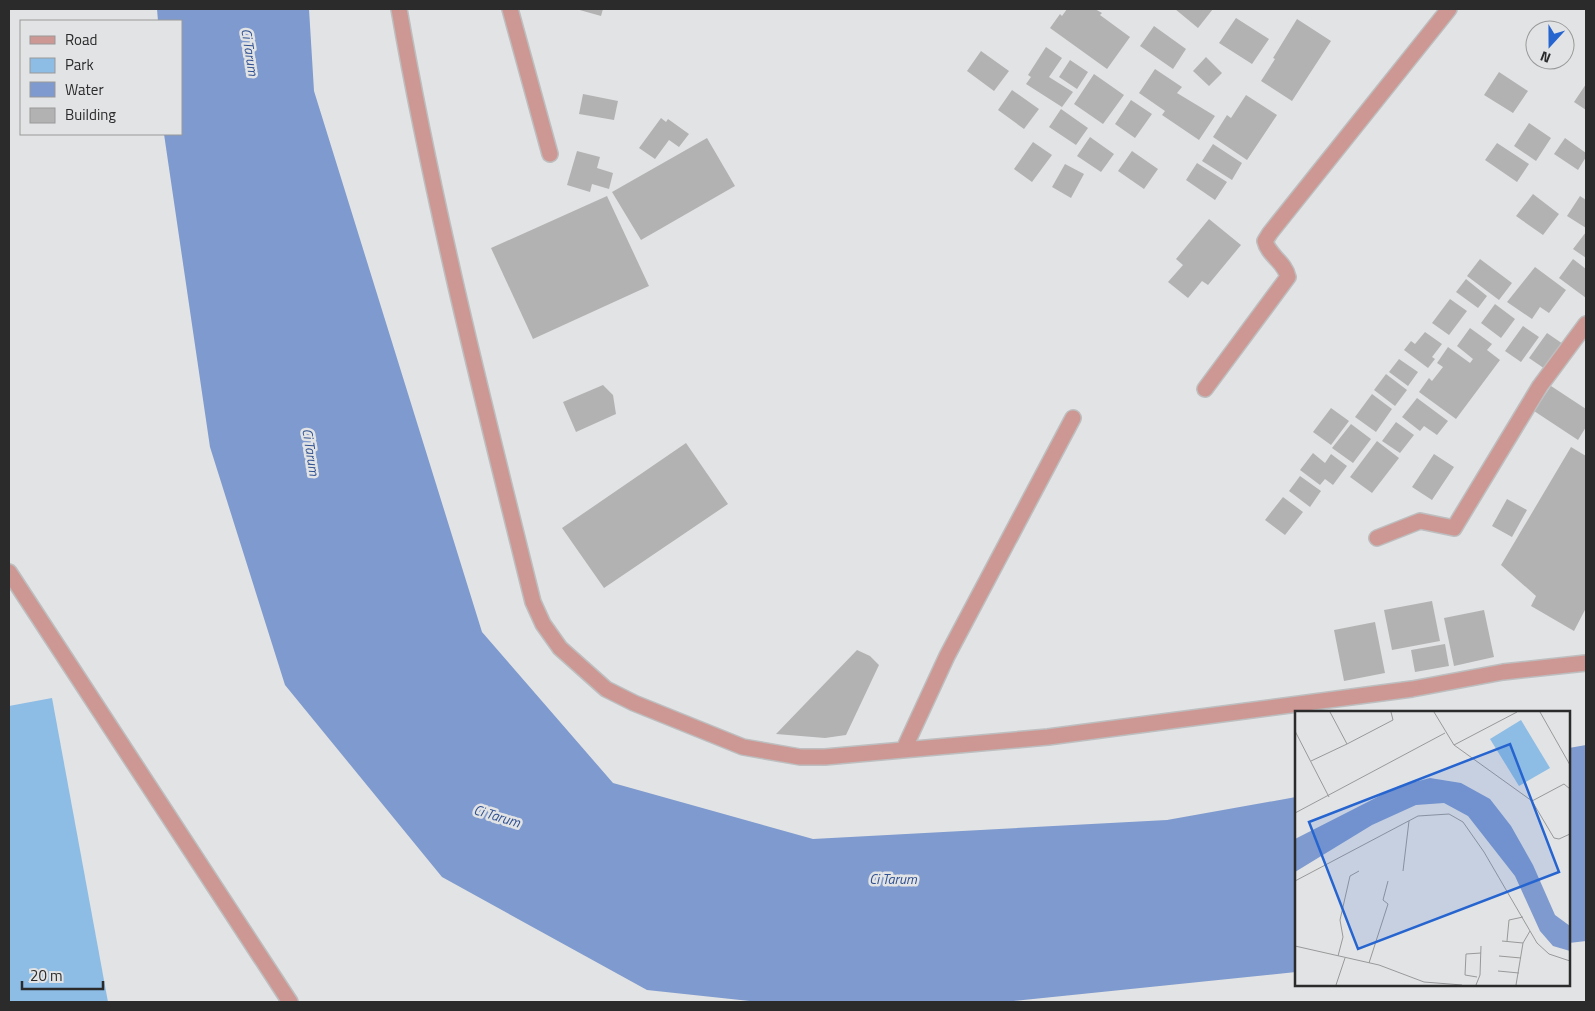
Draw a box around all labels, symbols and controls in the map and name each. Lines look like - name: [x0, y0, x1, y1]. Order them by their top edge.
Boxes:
- legend: [20, 20, 182, 135]
- north arrow: [1525, 20, 1575, 70]
- water label: Ci Tarum: [236, 27, 265, 78]
- text: Road: [65, 28, 97, 51]
- text: N: [1537, 46, 1553, 69]
- text: Park: [65, 53, 94, 76]
- text: Water: [65, 78, 104, 101]
- text: Building: [65, 103, 116, 126]
- water label: Ci Tarum: [297, 427, 326, 478]
- inset map: [1295, 711, 1570, 986]
- water label: Ci Tarum: [471, 799, 524, 833]
- water label: Ci Tarum: [869, 868, 918, 889]
- scale bar: [22, 958, 104, 990]
- text: 20 m: [30, 964, 63, 987]

